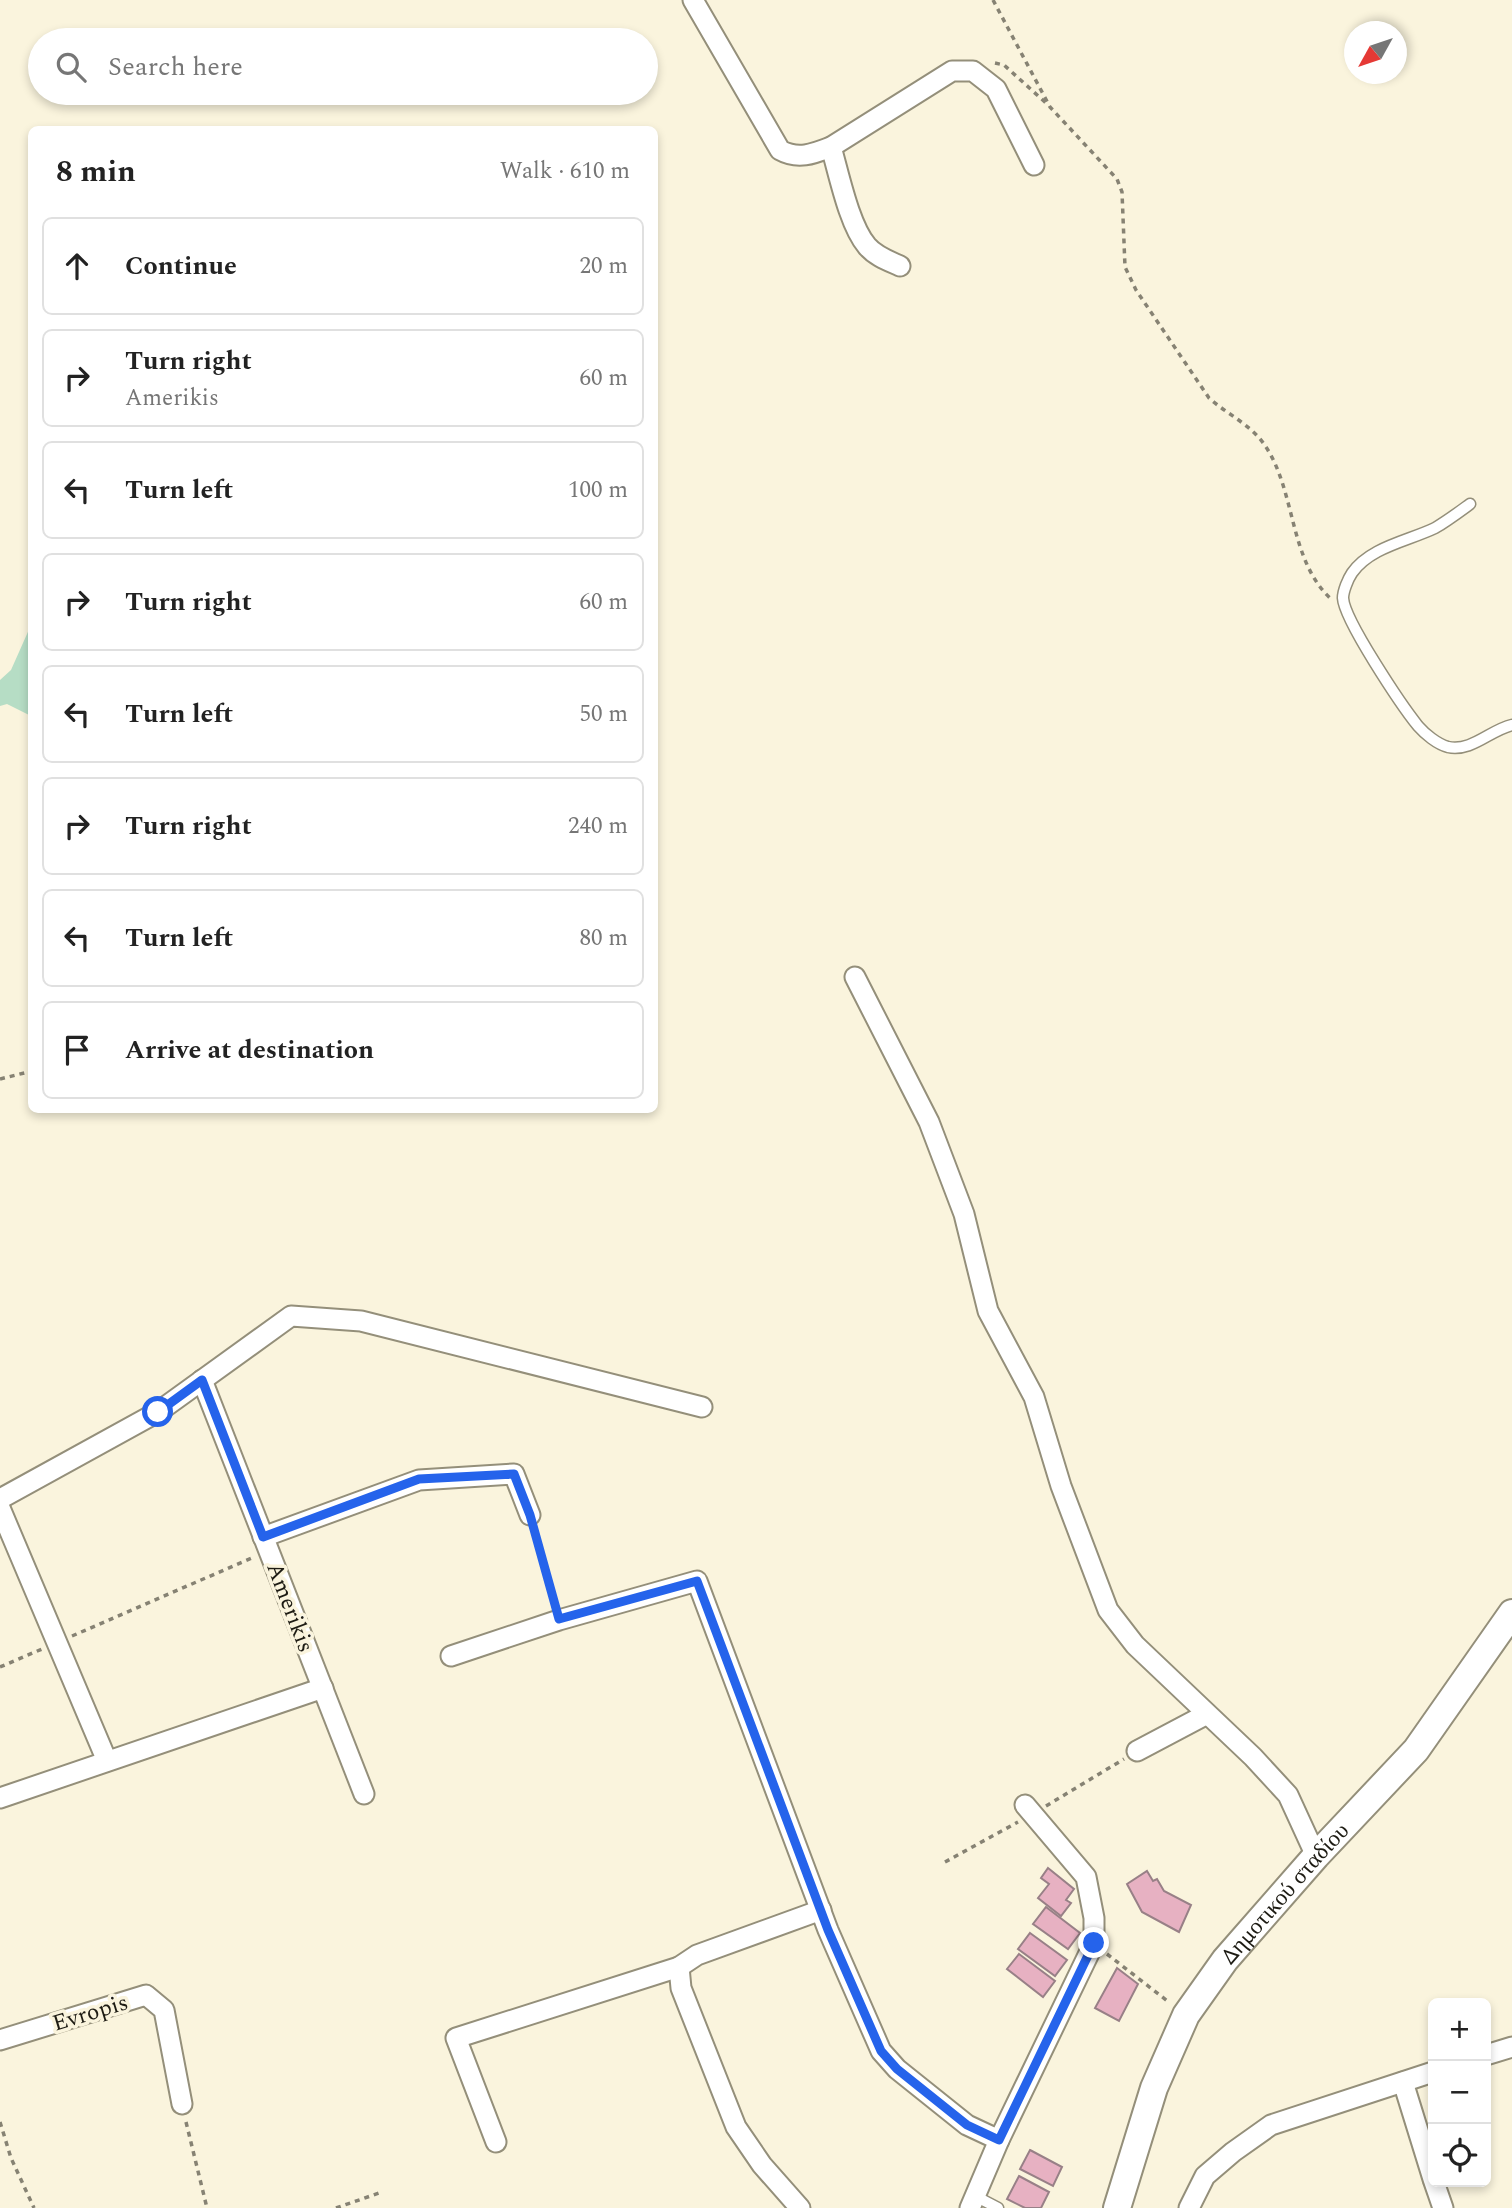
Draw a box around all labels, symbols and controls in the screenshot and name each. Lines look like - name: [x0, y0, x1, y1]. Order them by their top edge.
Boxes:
- north arrow: [1344, 21, 1407, 84]
- search box: [28, 28, 658, 105]
- text: Search here: [108, 47, 243, 87]
- icon: search: [52, 48, 90, 86]
- text: 8 min: [56, 149, 136, 195]
- text: Walk · 610 m: [500, 154, 630, 189]
- text: Continue: [125, 246, 237, 286]
- icon: ahead: [58, 247, 96, 285]
- text: 20 m: [579, 249, 628, 284]
- text: Turn right: [125, 341, 252, 381]
- icon: right: [58, 359, 96, 397]
- text: 60 m: [579, 361, 628, 396]
- text: Amerikis: [125, 381, 219, 416]
- text: Turn left: [125, 470, 233, 510]
- icon: left: [58, 471, 96, 509]
- text: 100 m: [568, 473, 628, 508]
- text: Turn right: [125, 582, 252, 622]
- icon: right: [58, 583, 96, 621]
- text: 60 m: [579, 585, 628, 620]
- text: Turn left: [125, 694, 233, 734]
- icon: left: [58, 695, 96, 733]
- text: 50 m: [579, 697, 628, 732]
- text: Turn right: [125, 806, 252, 846]
- icon: right: [58, 807, 96, 845]
- text: 240 m: [568, 809, 628, 844]
- text: Turn left: [125, 918, 233, 958]
- icon: left: [58, 919, 96, 957]
- text: 80 m: [579, 921, 628, 956]
- text: Arrive at destination: [125, 1030, 374, 1070]
- icon: arrive: [58, 1031, 96, 1069]
- route start: [142, 1396, 173, 1427]
- street label: Amerikis: [256, 1557, 323, 1658]
- street label: Δημοτικού σταδίου: [1212, 1815, 1358, 1973]
- route end: [1078, 1927, 1109, 1958]
- street label: Evropis: [48, 1985, 133, 2042]
- map controls: [1428, 1998, 1491, 2187]
- button: +: [1428, 1998, 1491, 2061]
- button: −: [1428, 2061, 1491, 2124]
- button: locate: [1428, 2124, 1491, 2187]

